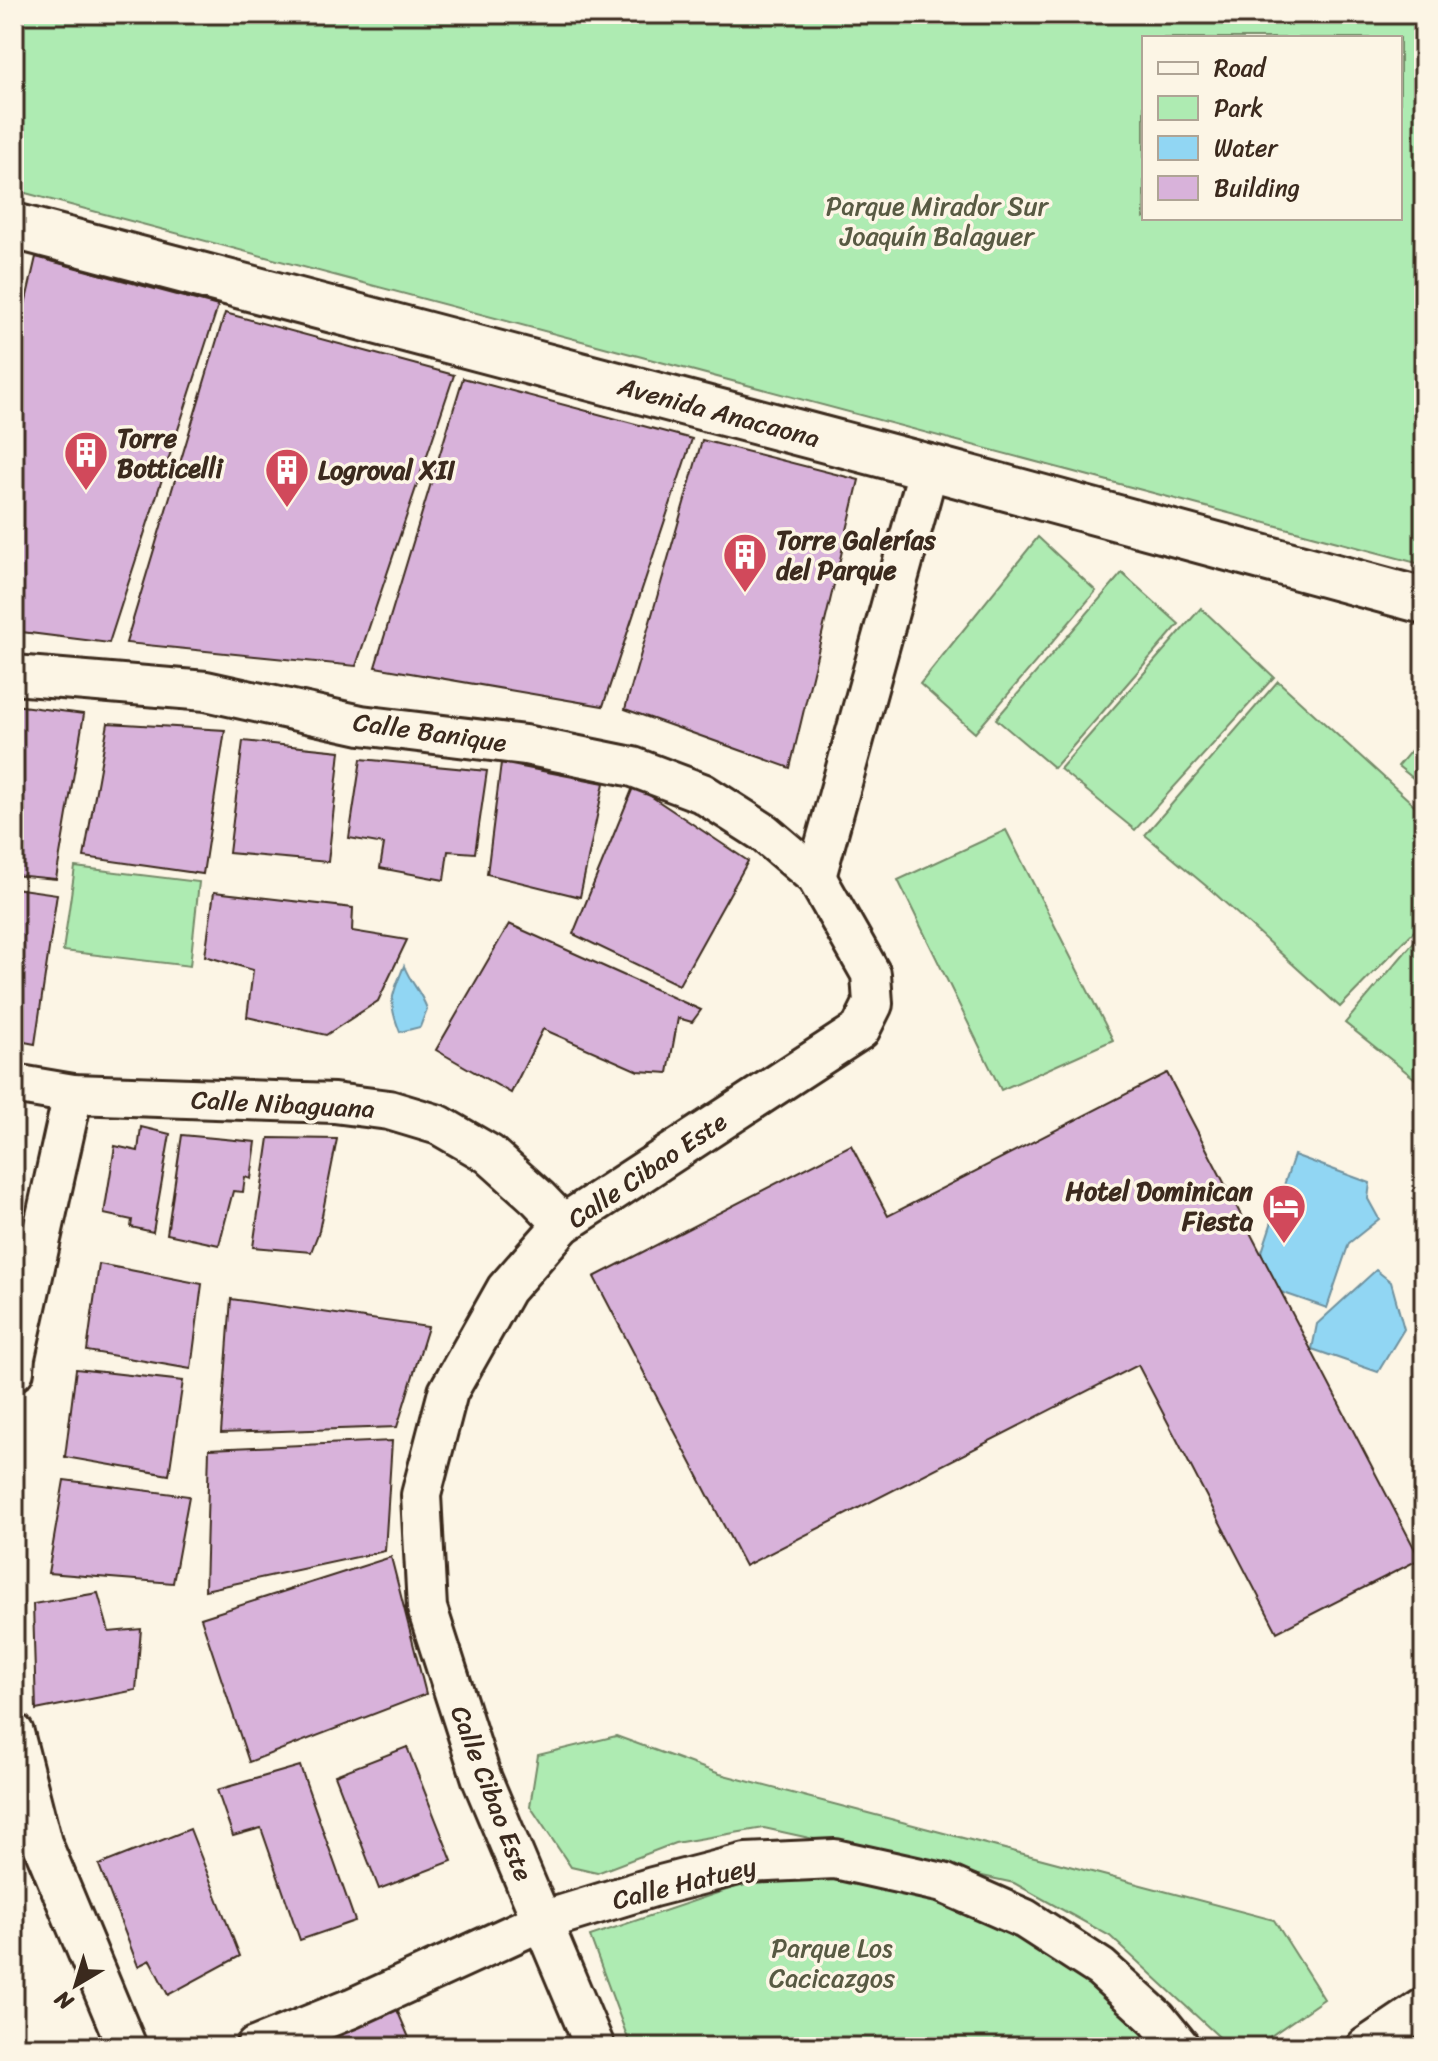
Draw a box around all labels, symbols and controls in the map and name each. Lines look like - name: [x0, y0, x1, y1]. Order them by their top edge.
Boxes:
- legend: [1142, 36, 1402, 220]
- text: Road: [1214, 47, 1268, 89]
- text: Park: [1214, 87, 1263, 129]
- text: Water: [1214, 127, 1279, 169]
- text: Building: [1214, 167, 1300, 209]
- park label: Parque Mirador Sur Joaquín Balaguer: [826, 183, 1050, 259]
- street label: Avenida Anacaona: [612, 363, 825, 461]
- place label: Torre Botticelli: [117, 415, 225, 491]
- building icon: Torre Botticelli: [62, 429, 110, 492]
- building icon: Logroval XII: [263, 446, 311, 509]
- place label: Logroval XII: [318, 447, 456, 493]
- place label: Torre Galerías del Parque: [776, 517, 937, 593]
- building icon: Torre Galerías del Parque: [721, 531, 769, 594]
- street label: Calle Banique: [350, 698, 510, 766]
- street label: Calle Nibaguana: [190, 1076, 376, 1132]
- street label: Calle Cibao Este: [558, 1099, 737, 1241]
- place label: Hotel Dominican Fiesta: [1066, 1168, 1254, 1244]
- hotel icon: Hotel Dominican Fiesta: [1260, 1182, 1308, 1245]
- street label: Calle Cibao Este: [437, 1698, 547, 1888]
- street label: Calle Hatuey: [607, 1843, 761, 1923]
- park label: Parque Los Cacicazgos: [769, 1925, 895, 2001]
- north arrow: [36, 1945, 116, 2025]
- text: N: [45, 1980, 83, 2021]

